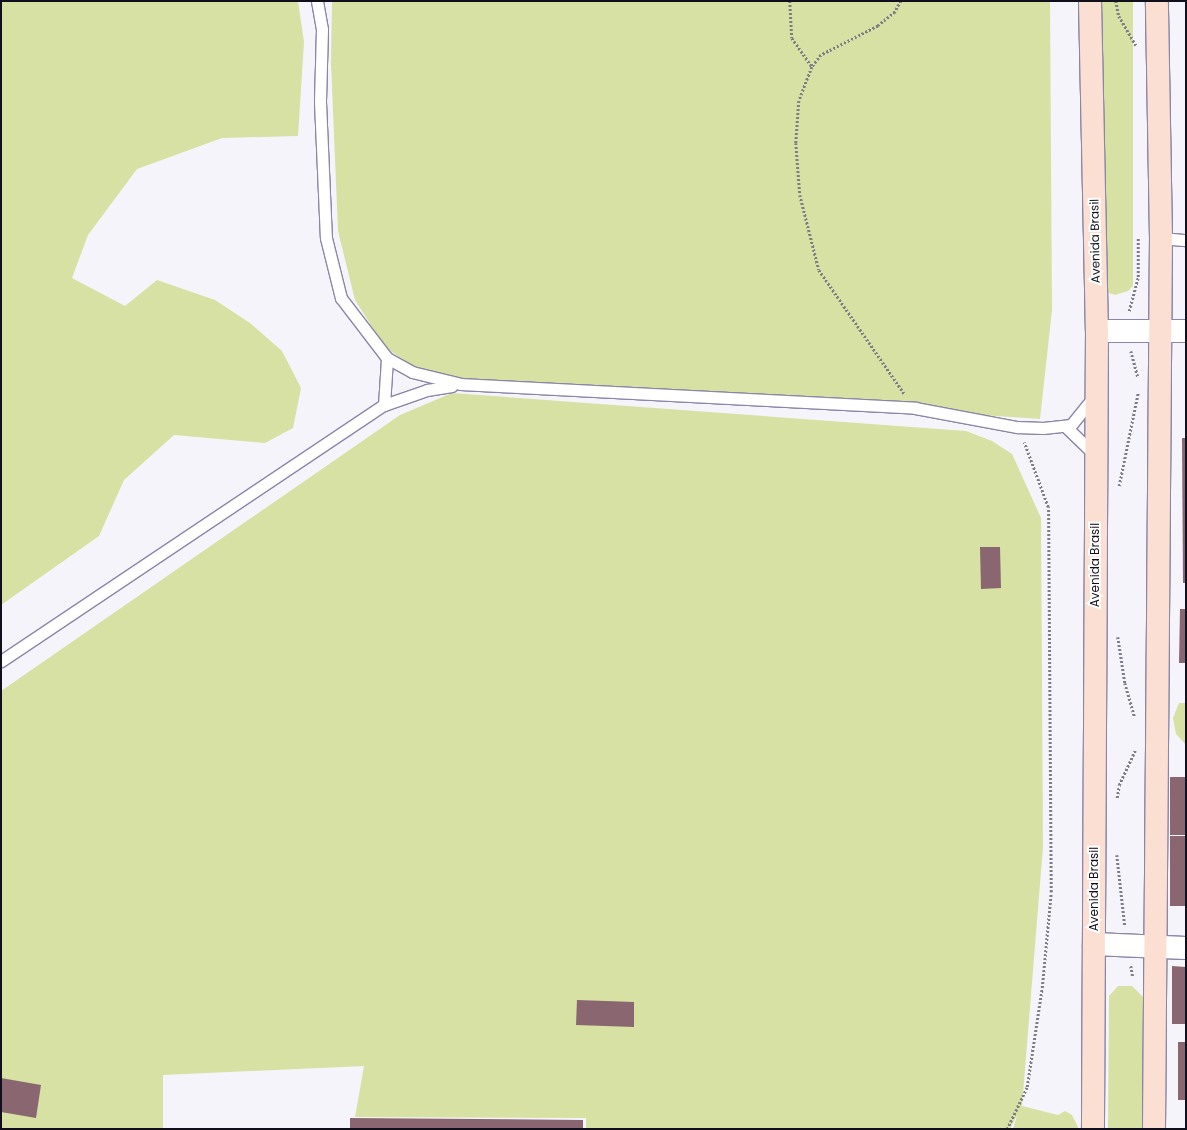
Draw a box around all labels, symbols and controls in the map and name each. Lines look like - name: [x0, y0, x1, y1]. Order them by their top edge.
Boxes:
- street label: Avenida Brasil: [1087, 199, 1103, 283]
- street label: Avenida Brasil: [1088, 523, 1102, 607]
- street label: Avenida Brasil: [1087, 847, 1101, 931]

